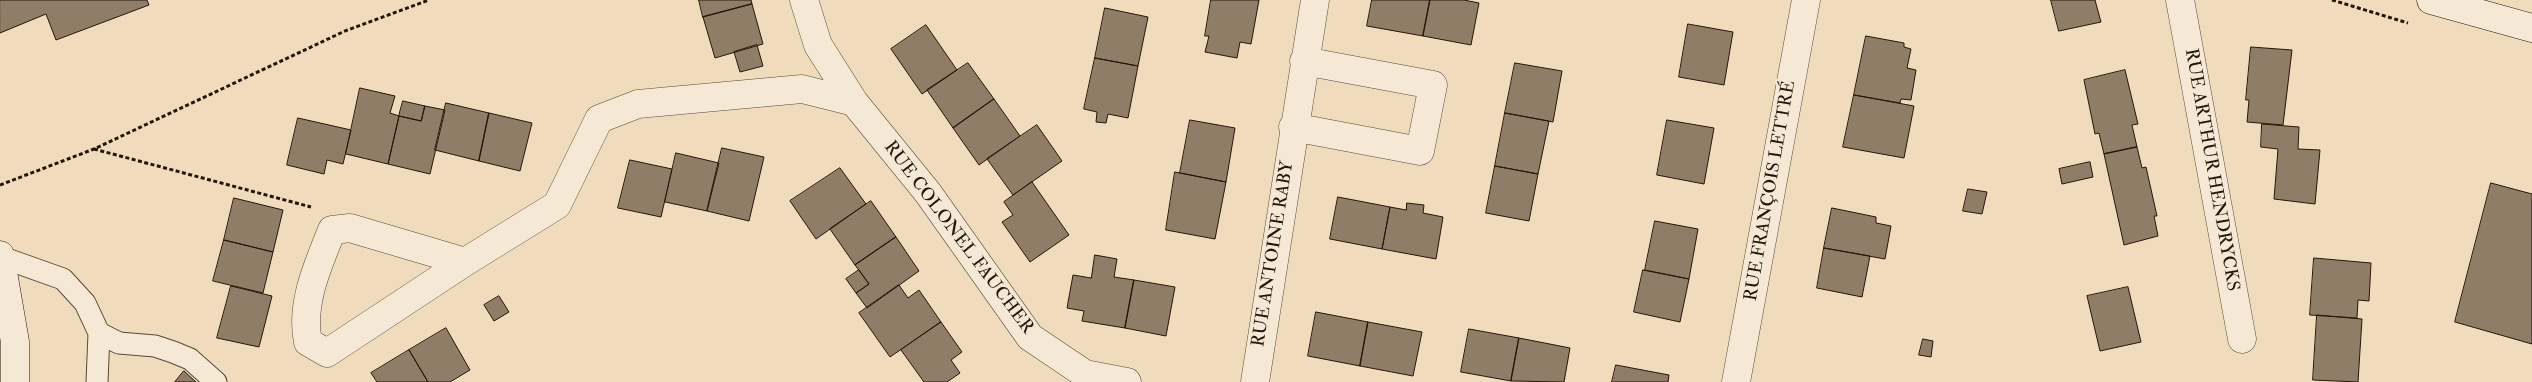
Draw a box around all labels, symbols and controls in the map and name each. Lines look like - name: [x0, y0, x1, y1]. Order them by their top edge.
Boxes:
- street label: RUE ARTHUR HENDRYCKS: [2179, 47, 2243, 293]
- street label: RUE FRANÇOIS LETTRÉ: [1741, 79, 1801, 303]
- street label: RUE COLONEL FAUCHER: [878, 137, 1038, 339]
- street label: RUE ANTOINE RABY: [1249, 159, 1299, 349]

